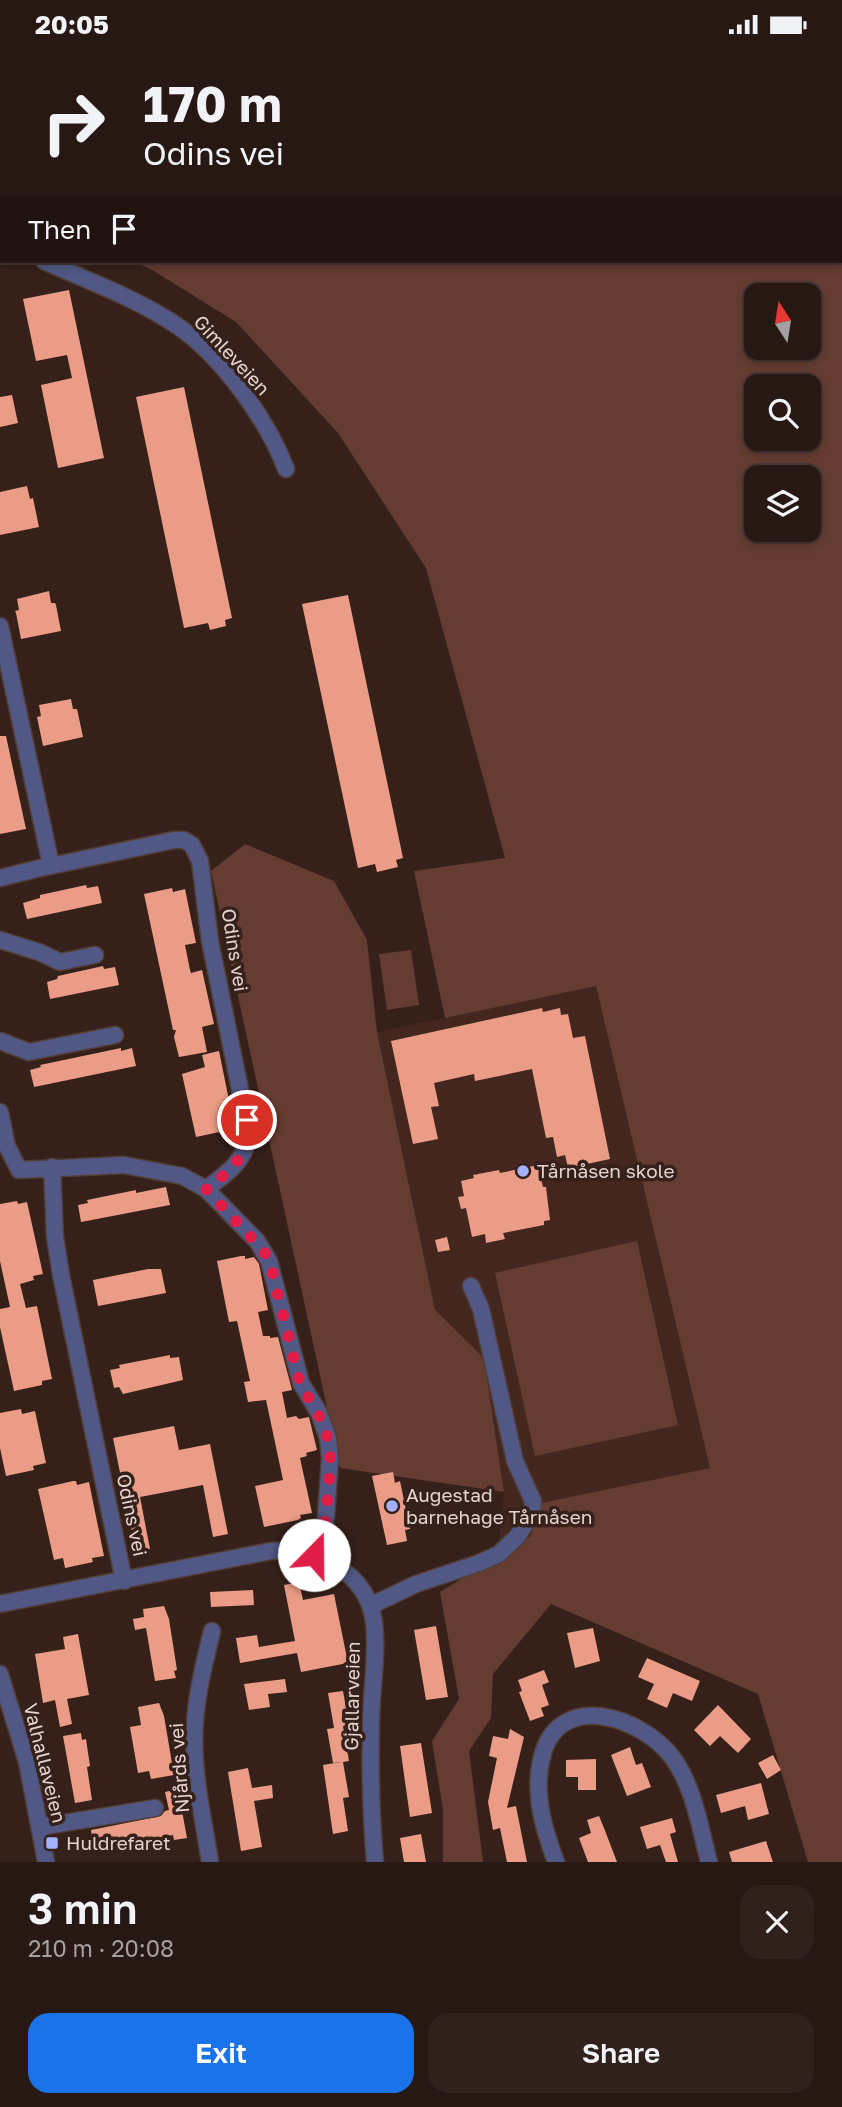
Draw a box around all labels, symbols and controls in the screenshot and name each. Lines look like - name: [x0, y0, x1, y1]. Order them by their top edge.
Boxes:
- text: 20:05: [35, 9, 109, 40]
- text: 170 m: [143, 74, 282, 133]
- icon: right: [28, 77, 119, 168]
- text: Odins vei: [143, 134, 284, 172]
- icon: arrive: [105, 210, 143, 248]
- text: Then: [28, 214, 91, 245]
- north arrow: [744, 283, 821, 361]
- map controls: [744, 283, 821, 542]
- street label: Gimleveien: [190, 310, 275, 399]
- button: search: [744, 374, 821, 451]
- button: layers: [744, 465, 821, 542]
- street label: Odins vei: [218, 907, 253, 993]
- pin: [217, 1090, 277, 1150]
- icon: arrive: [228, 1101, 266, 1139]
- place label: Tårnåsen skole: [537, 1159, 674, 1182]
- marker: Tårnåsen skole: [515, 1163, 531, 1179]
- street label: Odins vei: [113, 1472, 152, 1558]
- place label: Augestad barnehage Tårnåsen: [406, 1483, 592, 1528]
- marker: Augestad barnehage Tårnåsen: [384, 1498, 400, 1514]
- position arrow: [277, 1518, 351, 1592]
- street label: Gjallarveien: [339, 1641, 364, 1751]
- street label: Valhallaveien: [20, 1701, 71, 1825]
- street label: Njårds vei: [164, 1722, 193, 1814]
- place label: Huldrefaret: [66, 1831, 171, 1854]
- marker: Huldrefaret: [44, 1835, 60, 1851]
- text: 3 min: [28, 1883, 137, 1933]
- button: close: [740, 1885, 814, 1959]
- text: 210 m · 20:08: [28, 1934, 174, 1962]
- button: Exit: [28, 2013, 414, 2093]
- button: Share: [428, 2013, 814, 2093]

